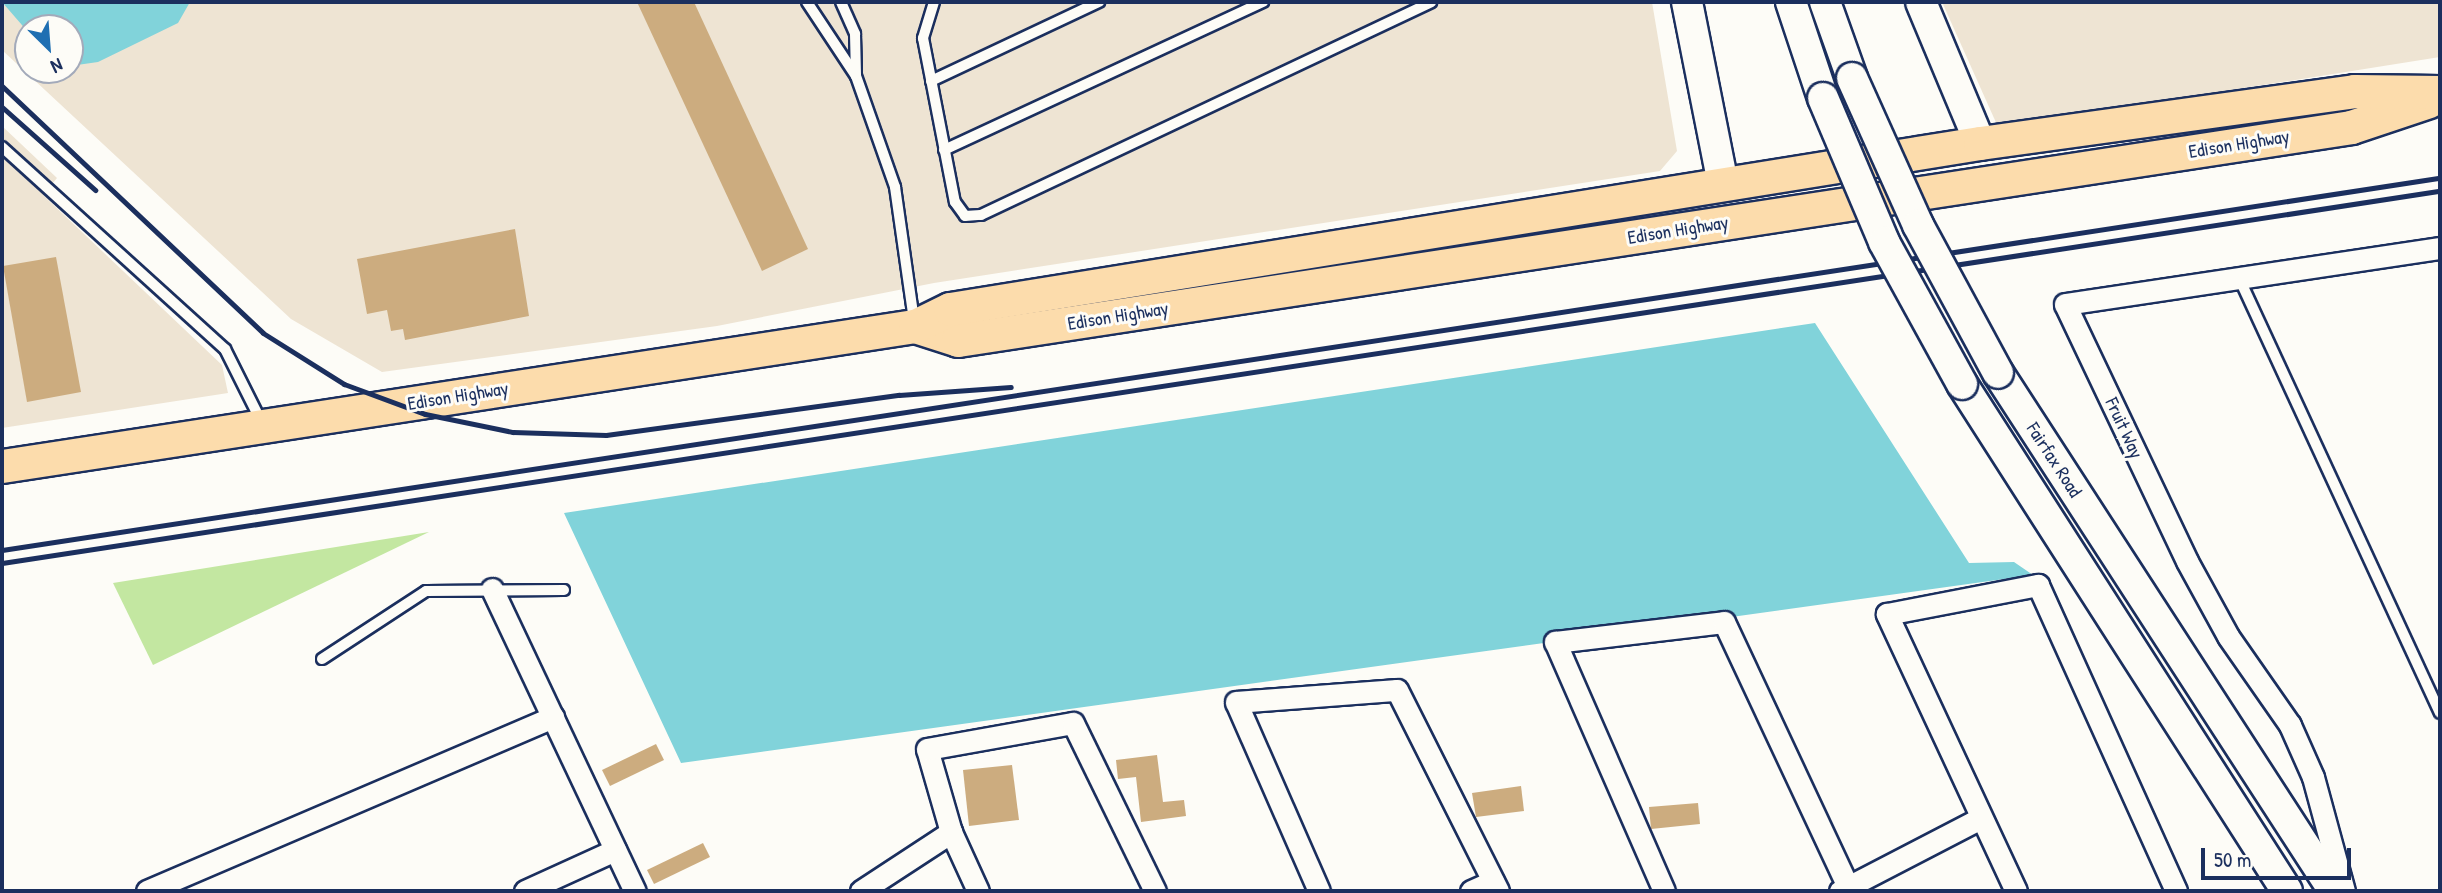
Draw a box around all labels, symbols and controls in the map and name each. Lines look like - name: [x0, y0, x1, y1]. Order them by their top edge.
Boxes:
- north arrow: [14, 14, 84, 84]
- text: N: [47, 52, 67, 80]
- street label: Edison Highway: [2187, 125, 2291, 163]
- street label: Edison Highway: [1626, 211, 1730, 249]
- street label: Edison Highway: [1066, 297, 1170, 335]
- street label: Edison Highway: [406, 377, 510, 415]
- street label: Fruit Way: [2100, 394, 2148, 462]
- street label: Fairfax Road: [2021, 418, 2087, 502]
- scale bar: [2204, 834, 2354, 878]
- text: 50 m: [2214, 845, 2251, 874]

